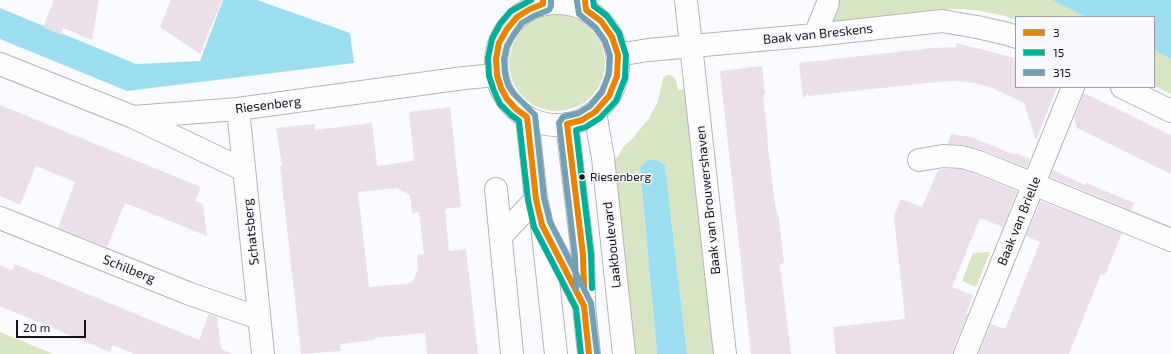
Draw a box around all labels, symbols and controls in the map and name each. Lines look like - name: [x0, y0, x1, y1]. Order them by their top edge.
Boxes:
- legend: [1015, 16, 1155, 88]
- street label: Baak van Breskens: [762, 20, 874, 48]
- text: 3: [1053, 25, 1060, 39]
- text: 15: [1053, 45, 1064, 59]
- text: 315: [1053, 65, 1071, 79]
- street label: Riesenberg: [234, 93, 302, 117]
- street label: Baak van Brouwershaven: [692, 125, 724, 275]
- place label: Riesenberg: [590, 170, 651, 184]
- marker: Riesenberg: [577, 172, 587, 182]
- street label: Baak van Brielle: [994, 174, 1044, 268]
- street label: Schatsberg: [240, 198, 262, 266]
- street label: Laakboulevard: [600, 201, 624, 289]
- street label: Schilberg: [101, 251, 157, 287]
- scale bar: [18, 312, 88, 338]
- text: 20 m: [23, 320, 50, 334]

